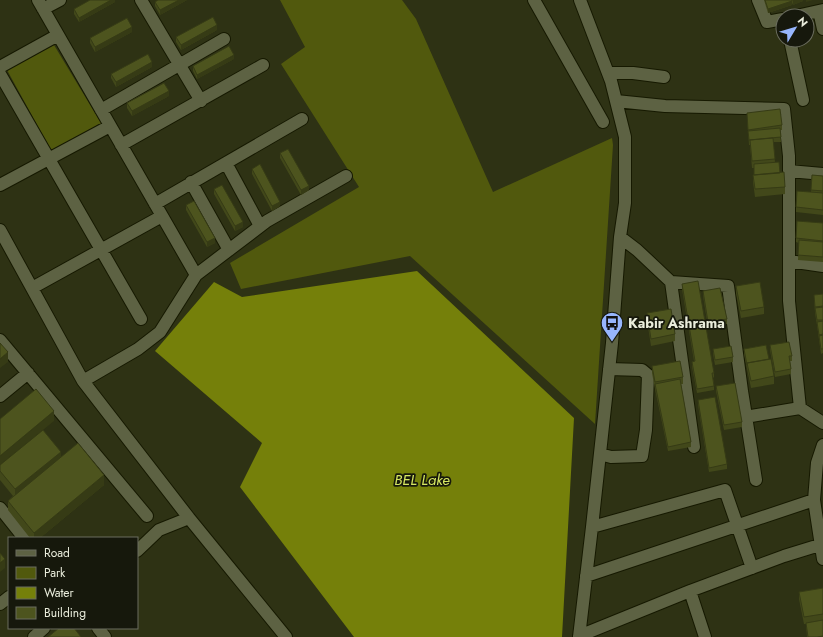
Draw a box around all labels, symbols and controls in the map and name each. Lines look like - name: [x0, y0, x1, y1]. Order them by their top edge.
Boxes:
- north arrow: [775, 8, 815, 48]
- text: N: [794, 13, 812, 30]
- bus stop icon: Kabir Ashrama: [599, 310, 625, 343]
- place label: Kabir Ashrama: [628, 313, 725, 333]
- water label: BEL Lake: [394, 469, 450, 491]
- legend: [8, 537, 138, 629]
- text: Road: [44, 544, 70, 562]
- text: Park: [44, 564, 66, 582]
- text: Water: [44, 584, 75, 602]
- text: Building: [44, 604, 86, 622]

